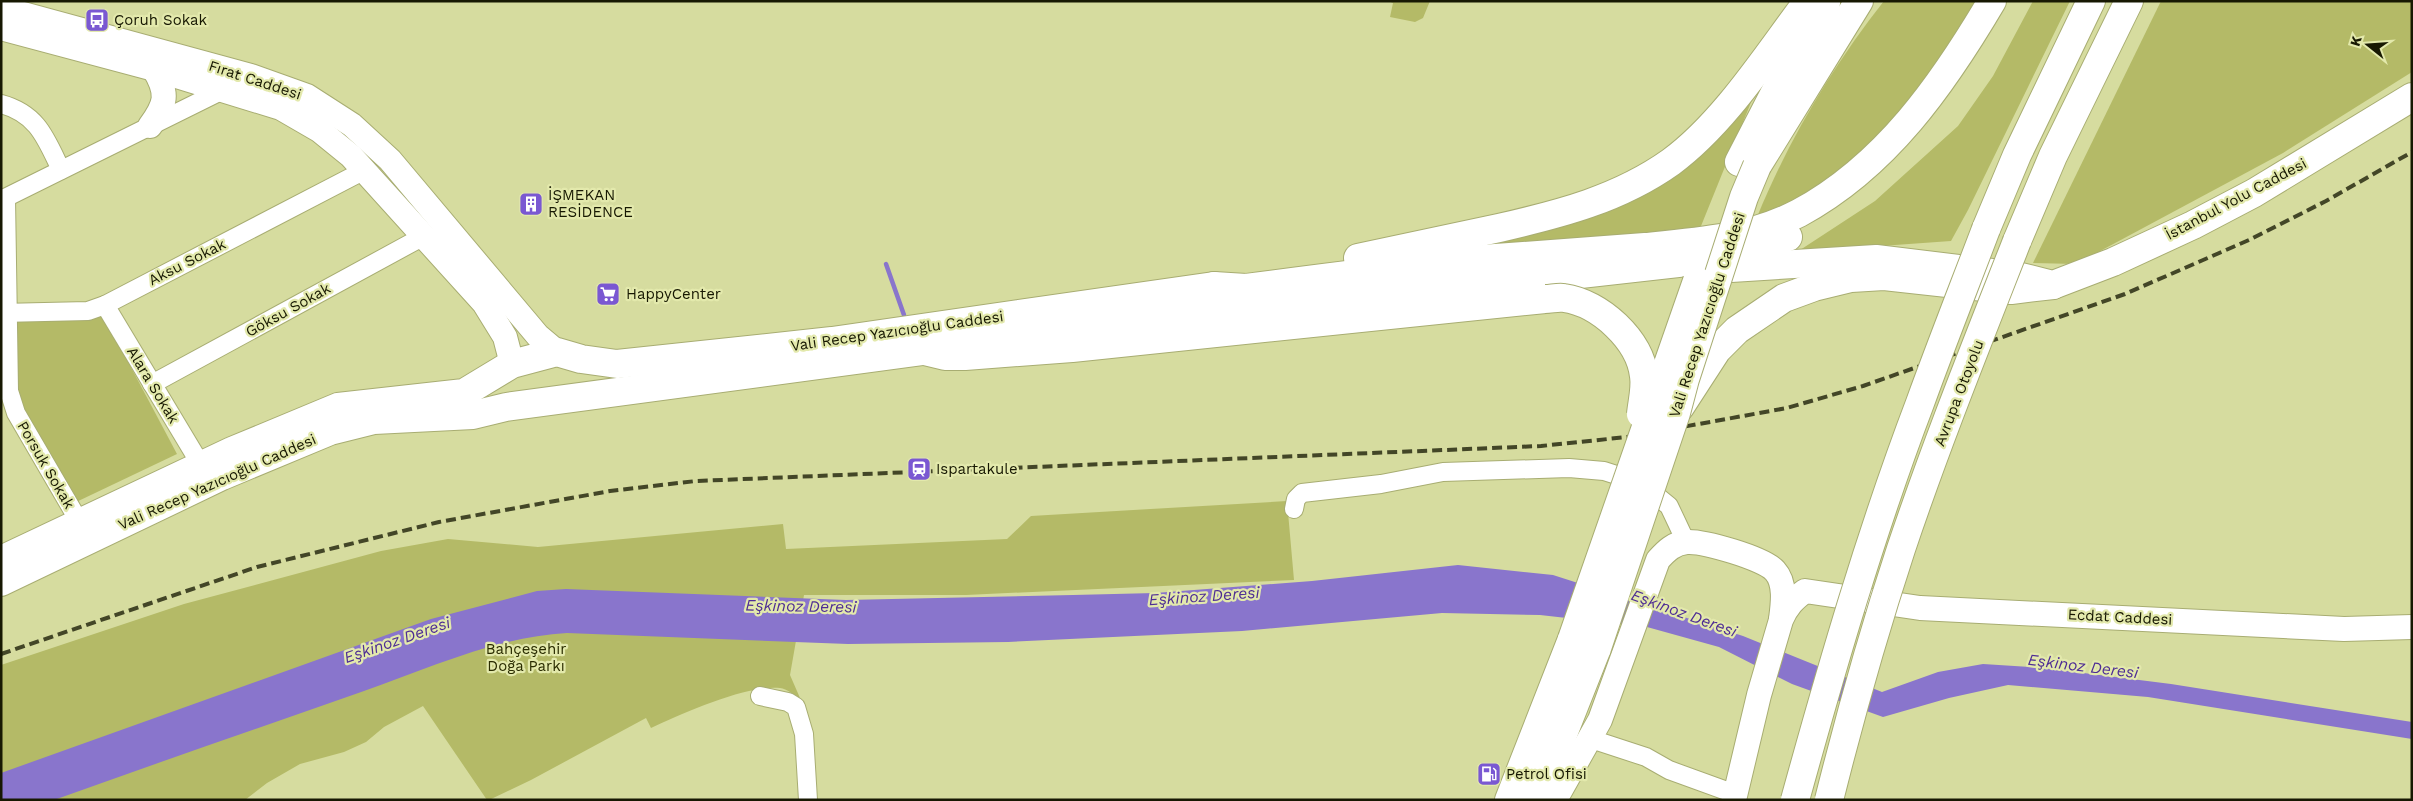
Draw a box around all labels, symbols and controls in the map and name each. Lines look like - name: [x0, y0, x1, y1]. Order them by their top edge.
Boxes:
- bus stop icon: Çoruh Sokak: [84, 7, 110, 33]
- place label: Çoruh Sokak: [114, 11, 208, 29]
- north arrow: [2343, 20, 2393, 70]
- text: K: [2346, 34, 2365, 48]
- street label: Fırat Caddesi: [206, 57, 304, 103]
- street label: İstanbul Yolu Caddesi: [2162, 154, 2310, 244]
- place label: İŞMEKAN RESİDENCE: [548, 186, 633, 221]
- building icon: İŞMEKAN RESİDENCE: [518, 191, 544, 217]
- street label: Vali Recep Yazıcıoğlu Caddesi: [1665, 210, 1749, 420]
- street label: Aksu Sokak: [145, 235, 229, 289]
- street label: Göksu Sokak: [242, 279, 334, 341]
- supermarket icon: HappyCenter: [595, 281, 621, 307]
- place label: HappyCenter: [626, 285, 721, 303]
- street label: Vali Recep Yazıcıoğlu Caddesi: [790, 307, 1004, 355]
- street label: Avrupa Otoyolu: [1931, 337, 1987, 449]
- street label: Alara Sokak: [123, 343, 183, 427]
- street label: Porsuk Sokak: [14, 418, 79, 512]
- street label: Vali Recep Yazıcıoğlu Caddesi: [115, 430, 319, 534]
- station icon: Ispartakule: [906, 456, 932, 482]
- place label: Ispartakule: [936, 460, 1018, 478]
- water label: Eşkinoz Deresi: [1148, 583, 1261, 609]
- water label: Eşkinoz Deresi: [1629, 585, 1740, 641]
- water label: Eşkinoz Deresi: [745, 596, 858, 616]
- street label: Ecdat Caddesi: [2067, 605, 2173, 629]
- water label: Eşkinoz Deresi: [341, 613, 453, 667]
- park label: Bahçeşehir Doğa Parkı: [486, 640, 566, 675]
- water label: Eşkinoz Deresi: [2027, 650, 2140, 682]
- fuel station icon: Petrol Ofisi: [1476, 761, 1502, 787]
- place label: Petrol Ofisi: [1506, 765, 1587, 783]

